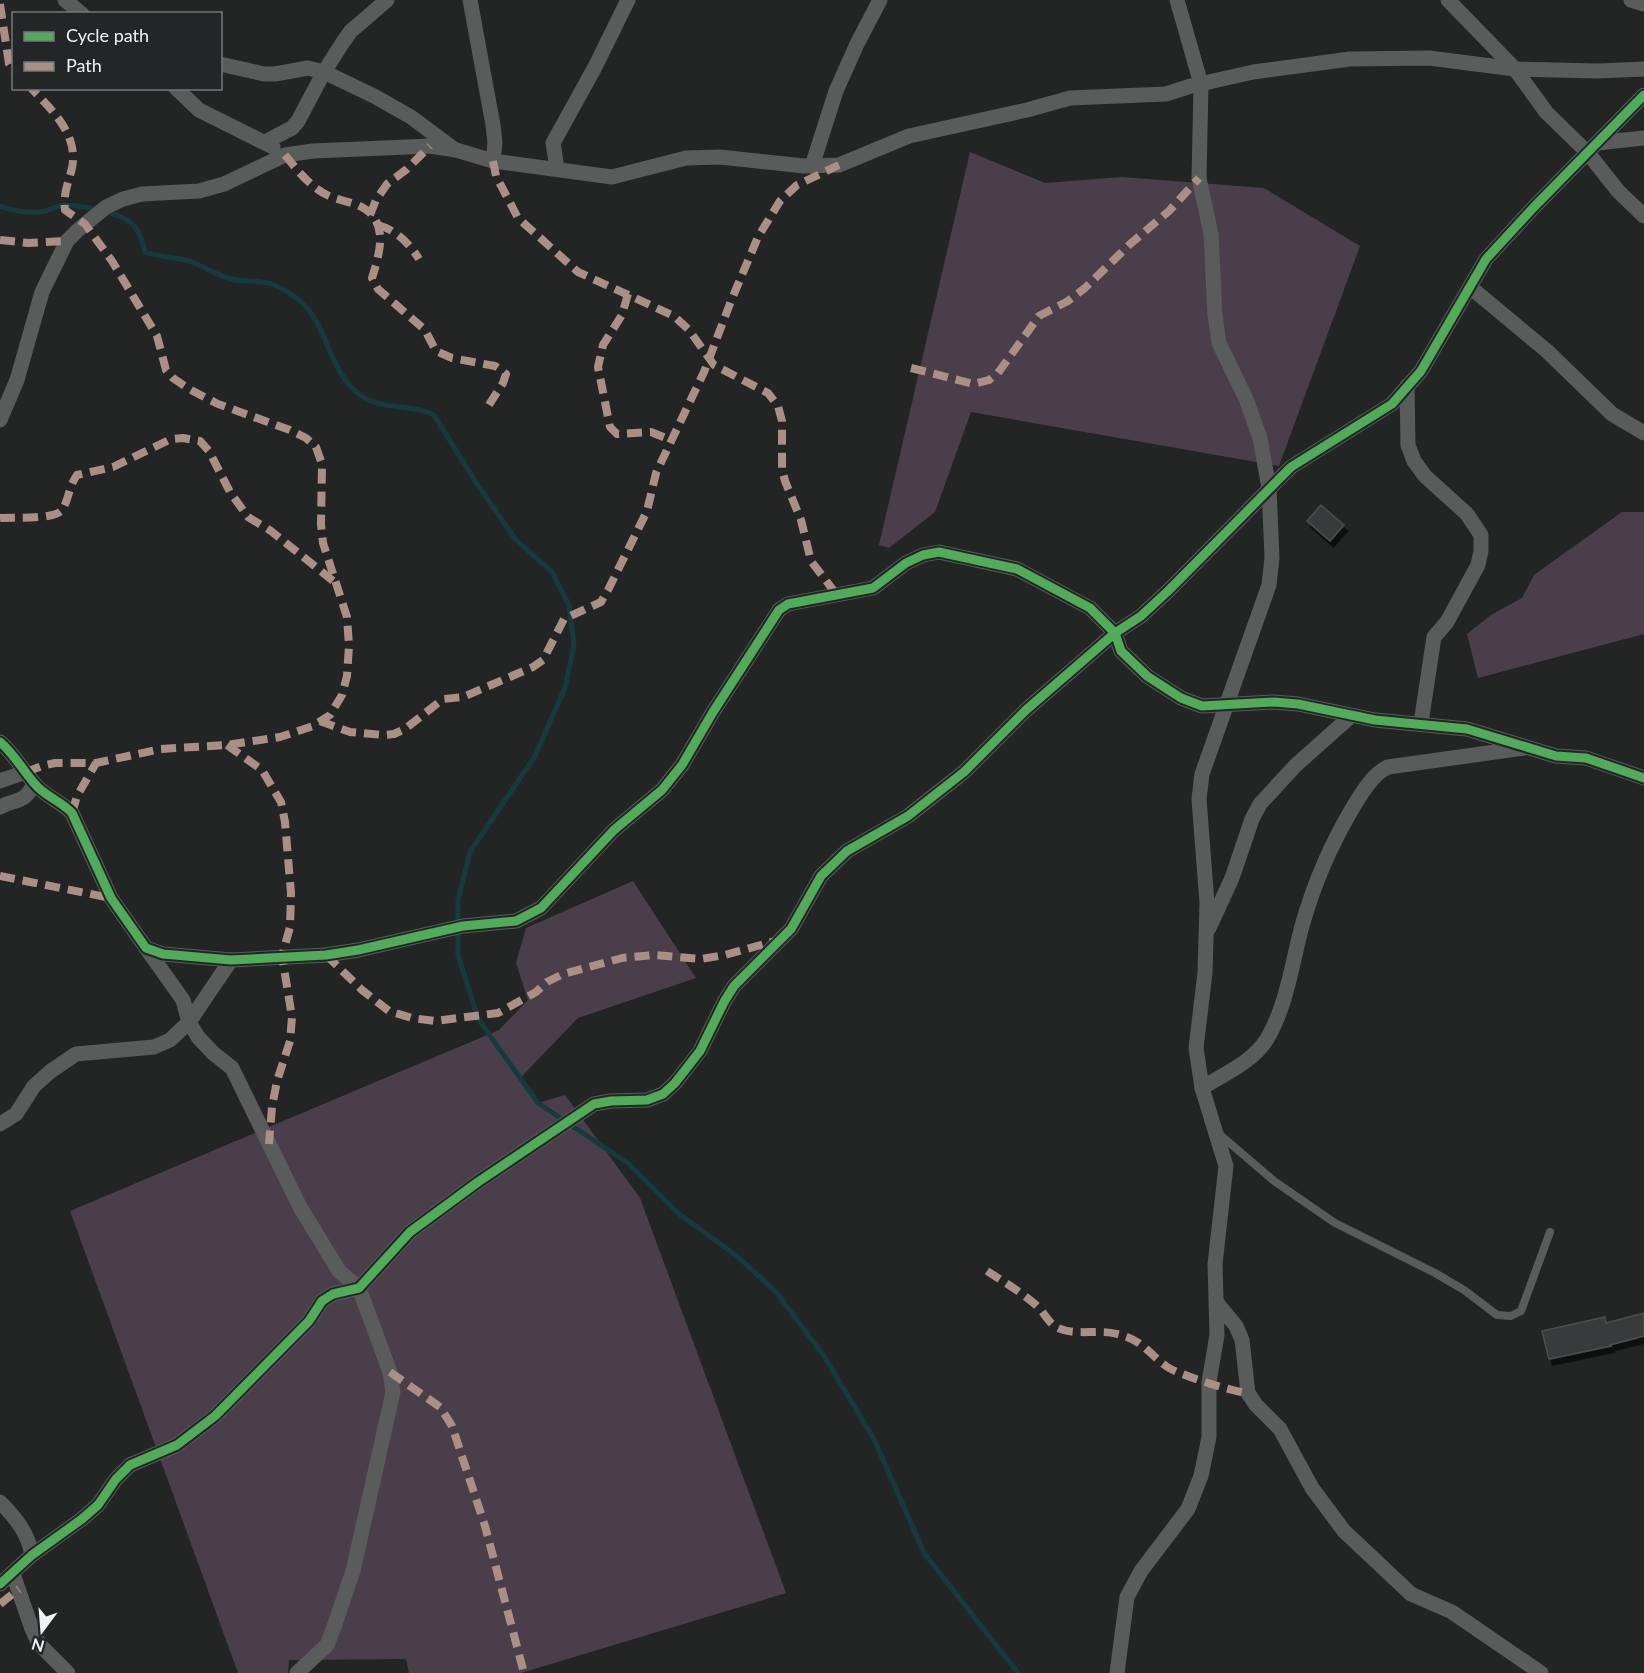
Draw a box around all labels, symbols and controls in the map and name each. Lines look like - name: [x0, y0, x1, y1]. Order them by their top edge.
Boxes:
- legend: [12, 12, 222, 90]
- text: Cycle path: [66, 24, 149, 46]
- text: Path: [66, 54, 102, 76]
- north arrow: [12, 1601, 72, 1661]
- text: N: [29, 1635, 46, 1657]

